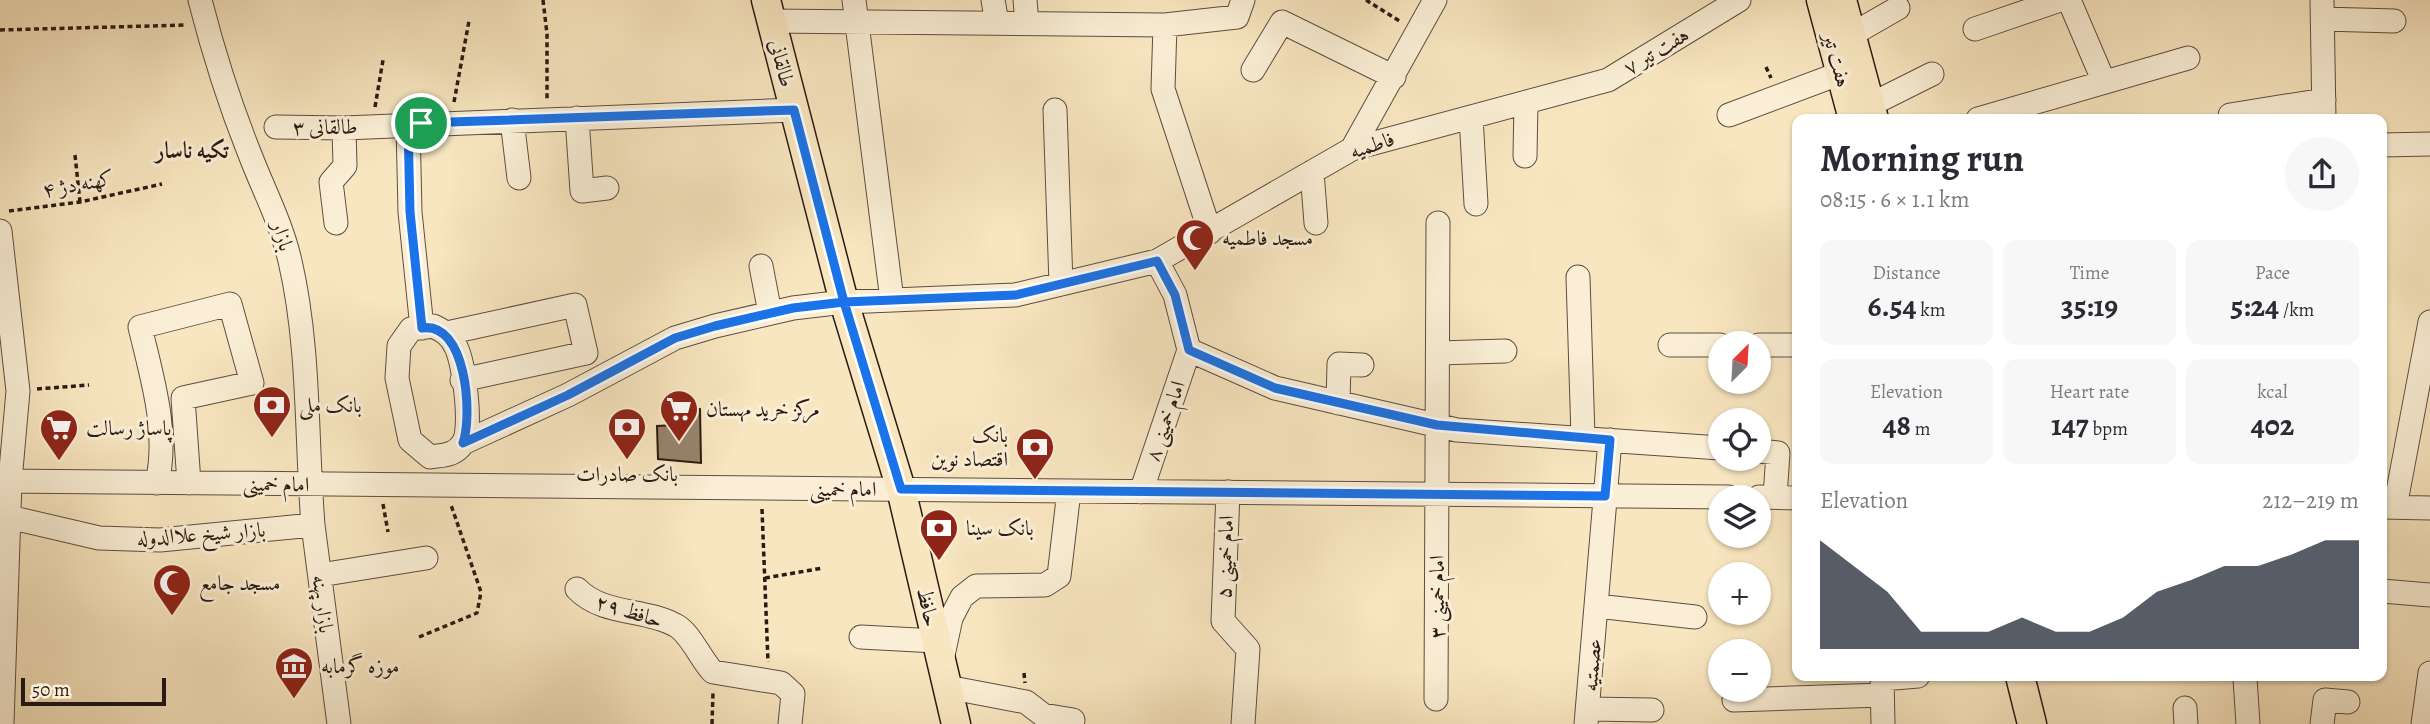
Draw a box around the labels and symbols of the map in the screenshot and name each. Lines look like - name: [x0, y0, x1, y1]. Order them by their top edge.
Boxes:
- street label: هفت تیر ۷: [1618, 20, 1694, 82]
- street label: هفت تیر: [1816, 28, 1858, 91]
- street label: طالقانی: [763, 36, 801, 90]
- pin: [391, 93, 451, 153]
- street label: طالقانی ۳: [292, 112, 358, 142]
- street label: فاطمیه: [1346, 125, 1398, 165]
- district label: تکیه ناسار: [152, 135, 229, 166]
- street label: کهنه دژ ۴: [40, 164, 116, 204]
- street label: بازار: [265, 216, 301, 254]
- mosque icon: مسجد فاطمیه: [1174, 217, 1216, 272]
- place label: مسجد فاطمیه: [1222, 224, 1313, 252]
- north arrow: [1708, 331, 1771, 394]
- street label: امام خمینی ۸: [1138, 377, 1196, 466]
- bank icon: بانک ملی: [251, 384, 293, 439]
- supermarket icon: مرکز خرید مهستان: [658, 388, 700, 443]
- place label: بانک ملی: [299, 391, 362, 421]
- place label: مرکز خرید مهستان: [706, 395, 820, 424]
- bank icon: بانک صادرات: [606, 406, 648, 461]
- supermarket icon: پاساژ رسالت: [38, 407, 80, 462]
- place label: پاساژ رسالت: [86, 414, 172, 443]
- place label: بانک اقتصاد نوین: [931, 421, 1008, 473]
- bank icon: بانک اقتصاد نوین: [1014, 426, 1056, 481]
- place label: بانک صادرات: [576, 460, 678, 488]
- street label: امام خمینی: [242, 469, 310, 503]
- street label: امام خمینی: [810, 475, 876, 507]
- bank icon: بانک سینا: [918, 507, 960, 562]
- place label: بانک سینا: [966, 514, 1034, 542]
- street label: امام خمینی ۵: [1210, 515, 1244, 599]
- street label: بازار شیخ علاالدوله: [136, 516, 267, 557]
- street label: امام خمینی ۳: [1423, 555, 1455, 639]
- mosque icon: مسجد جامع: [151, 562, 193, 617]
- place label: مسجد جامع: [199, 569, 280, 602]
- street label: بازار پهنه: [306, 573, 340, 635]
- street label: حافظ: [910, 585, 946, 629]
- street label: حافظ ۲۹: [592, 588, 666, 634]
- street label: عصمتیه: [1576, 637, 1608, 693]
- museum icon: موزه گرمابه: [273, 645, 315, 700]
- place label: موزه گرمابه: [321, 652, 399, 680]
- scale bar: [21, 675, 166, 707]

